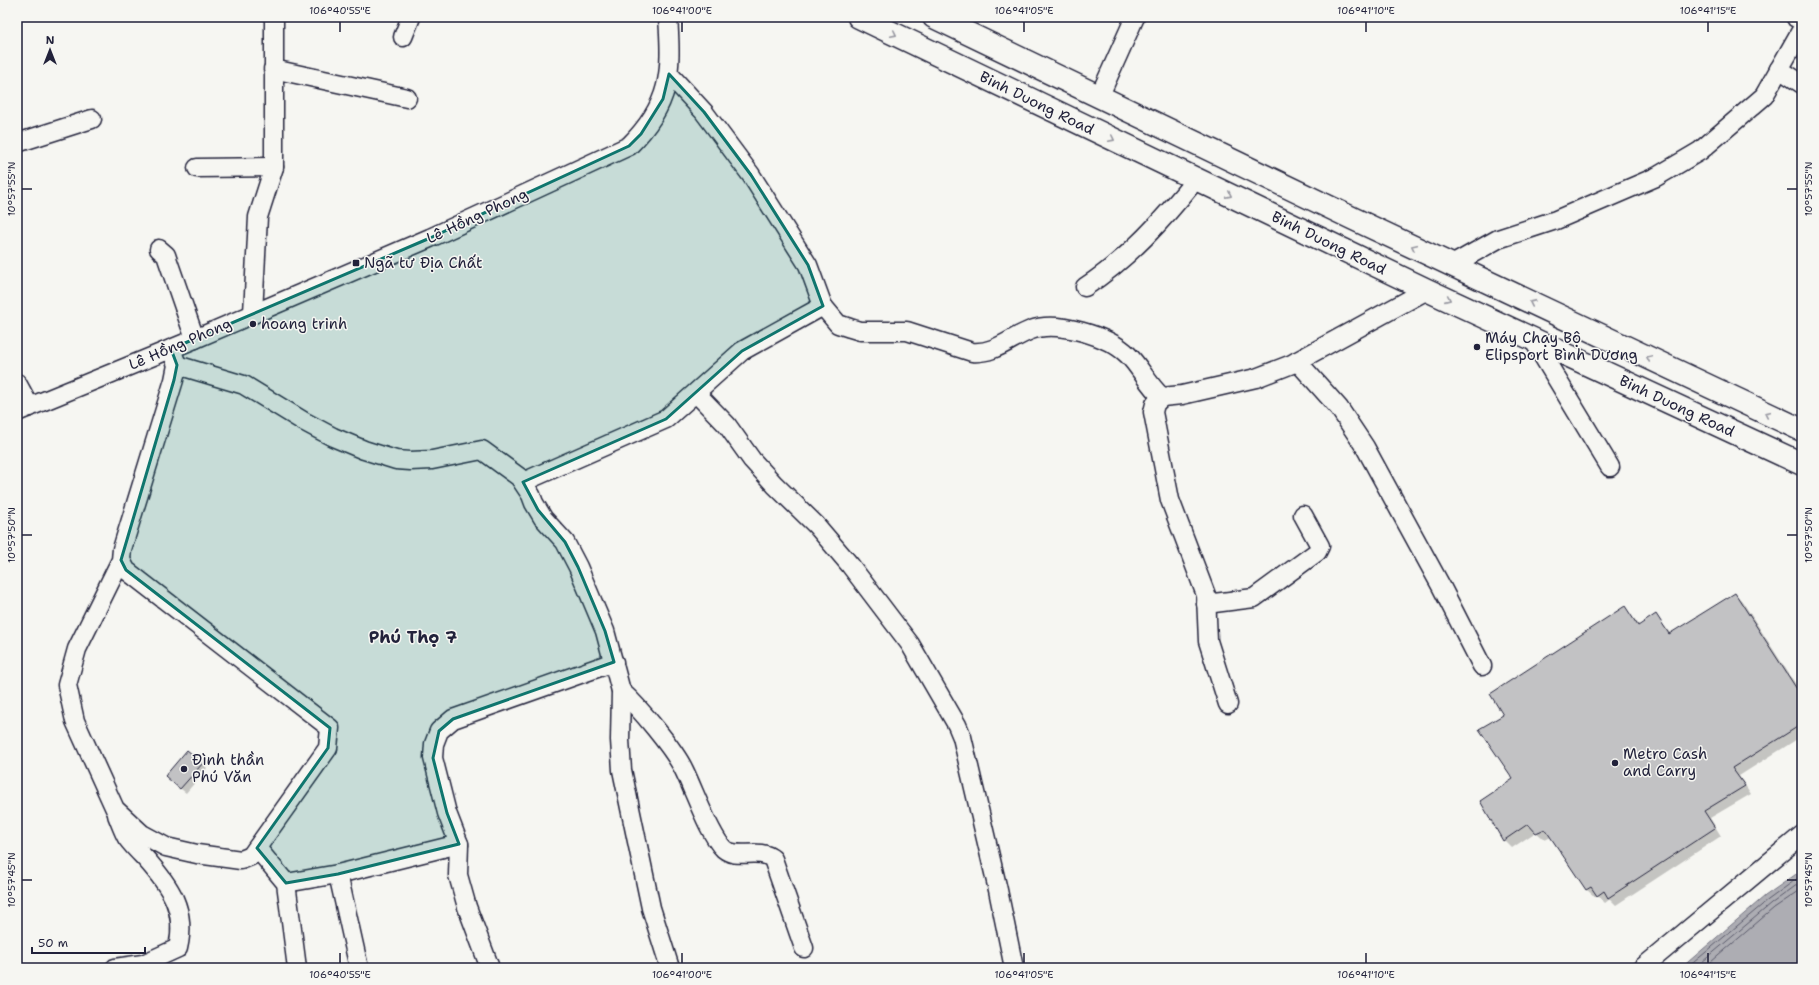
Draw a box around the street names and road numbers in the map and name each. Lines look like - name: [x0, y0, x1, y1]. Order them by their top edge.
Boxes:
- street label: Binh Duong Road: [976, 67, 1098, 140]
- street label: Lê Hồng Phong: [423, 184, 531, 248]
- street label: Binh Duong Road: [1268, 207, 1390, 280]
- street label: Lê Hồng Phong: [126, 313, 234, 375]
- street label: Binh Duong Road: [1616, 370, 1738, 442]

